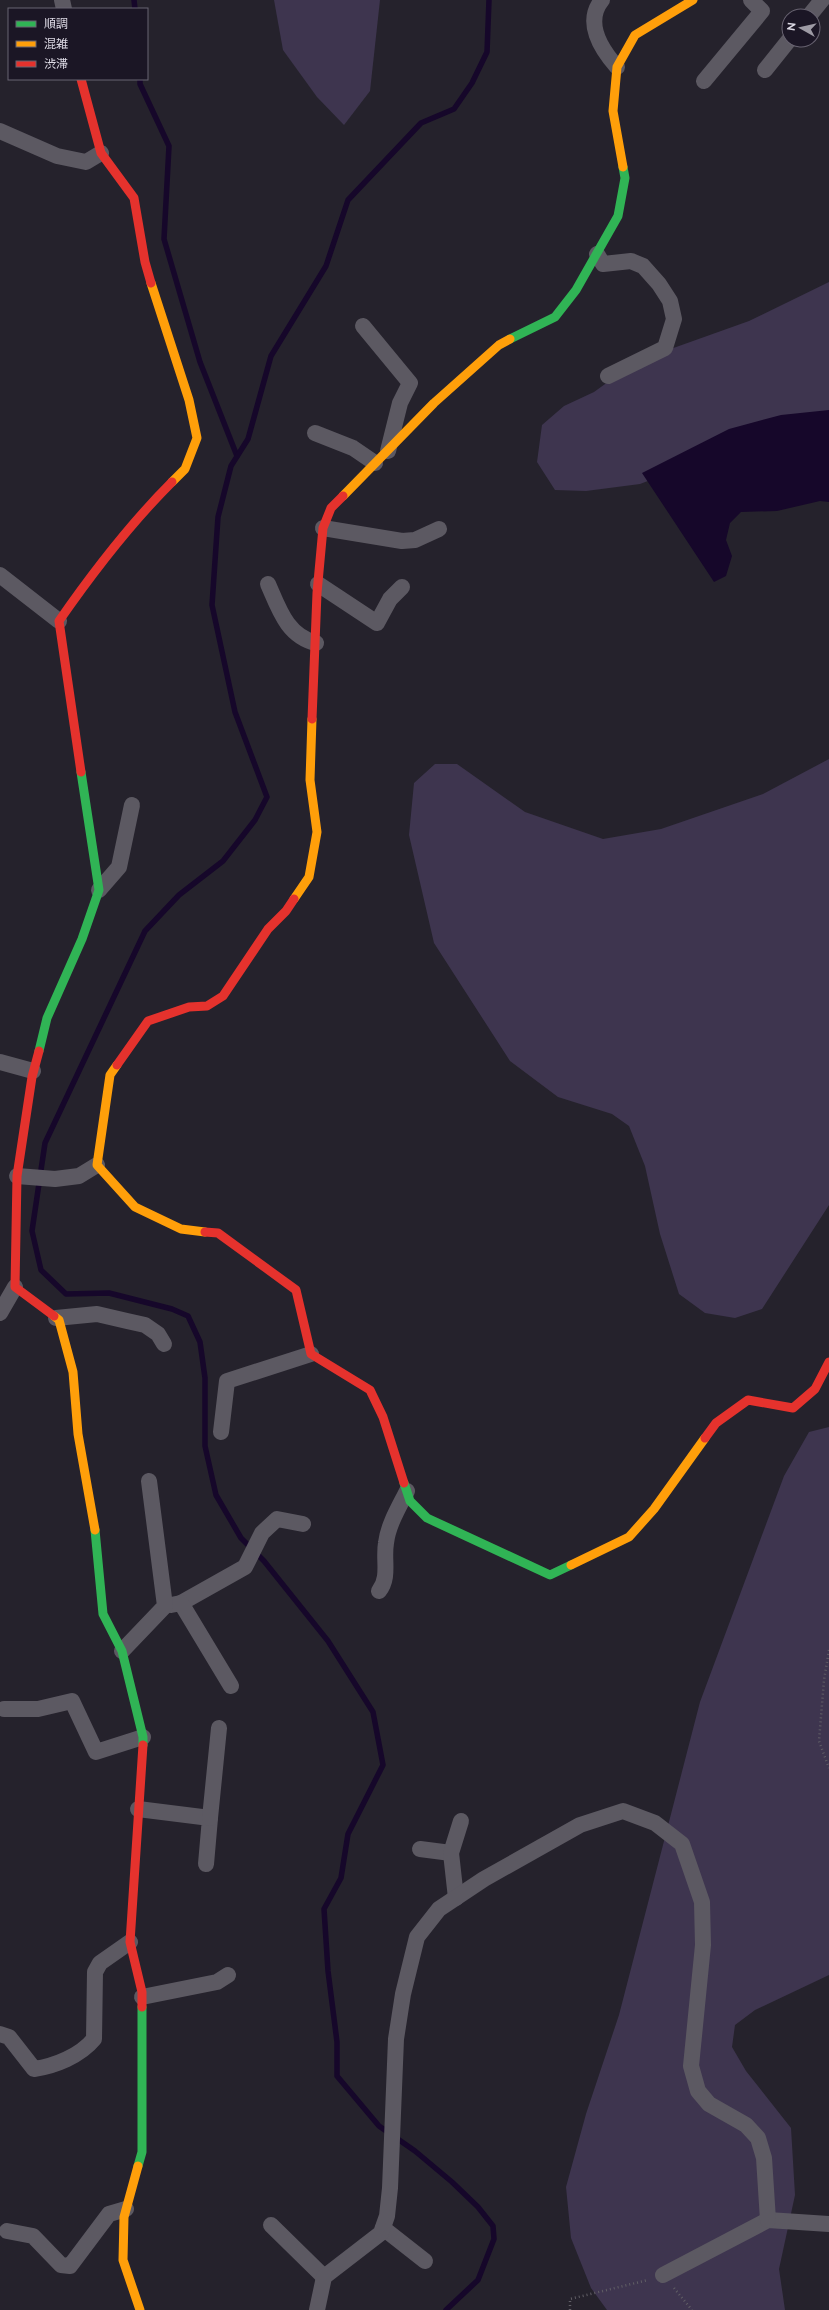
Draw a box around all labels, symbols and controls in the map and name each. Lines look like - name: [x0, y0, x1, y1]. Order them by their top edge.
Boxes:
- legend: [8, 8, 148, 80]
- north arrow: [781, 8, 821, 48]
- text: 順調: [44, 17, 68, 31]
- text: N: [785, 22, 799, 32]
- text: 混雑: [44, 37, 68, 51]
- text: 渋滞: [44, 57, 68, 71]

